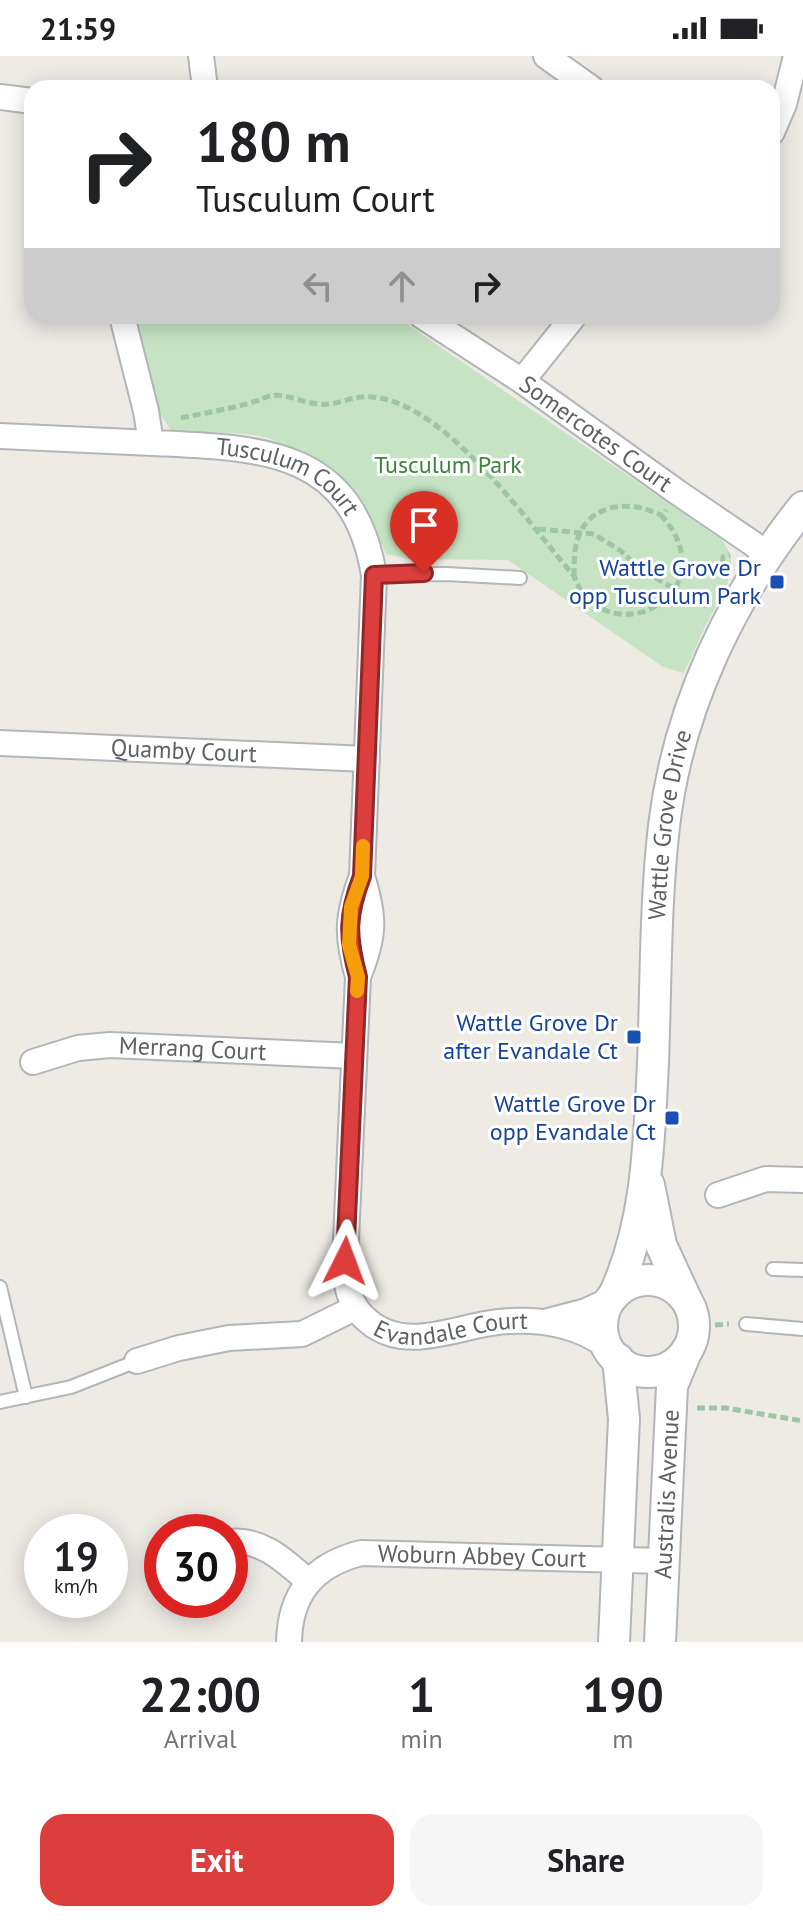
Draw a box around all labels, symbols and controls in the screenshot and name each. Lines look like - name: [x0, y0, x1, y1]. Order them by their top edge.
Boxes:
- text: 21:59: [40, 9, 116, 48]
- text: 180 m: [196, 105, 351, 177]
- icon: right: [64, 112, 168, 216]
- text: Tusculum Court: [196, 175, 435, 222]
- icon: left: [296, 264, 340, 308]
- icon: ahead: [380, 264, 424, 308]
- icon: right: [464, 264, 508, 308]
- street label: Somercotes Court: [513, 368, 679, 499]
- street label: Tusculum Court: [215, 431, 367, 521]
- park label: Tusculum Park: [374, 449, 522, 480]
- pin: [390, 491, 458, 573]
- icon: arrive: [402, 503, 446, 547]
- place label: Wattle Grove Dr opp Tusculum Park: [569, 552, 761, 611]
- marker: Wattle Grove Dr opp Tusculum Park: [768, 573, 786, 591]
- street label: Wattle Grove Drive: [641, 726, 698, 921]
- street label: Quamby Court: [110, 732, 257, 769]
- place label: Wattle Grove Dr after Evandale Ct: [443, 1007, 618, 1066]
- marker: Wattle Grove Dr after Evandale Ct: [625, 1028, 643, 1046]
- street label: Merrang Court: [118, 1029, 267, 1067]
- place label: Wattle Grove Dr opp Evandale Ct: [490, 1088, 656, 1147]
- marker: Wattle Grove Dr opp Evandale Ct: [663, 1109, 681, 1127]
- position arrow: [303, 1219, 387, 1303]
- street label: Evandale Court: [369, 1305, 528, 1352]
- street label: Australis Avenue: [647, 1409, 686, 1580]
- speed limit sign: 30: [144, 1514, 248, 1618]
- text: 19: [53, 1530, 99, 1582]
- street label: Woburn Abbey Court: [377, 1537, 587, 1574]
- text: km/h: [54, 1573, 98, 1599]
- text: 22:00: [139, 1663, 261, 1725]
- text: 1: [408, 1663, 435, 1725]
- text: 190: [582, 1663, 664, 1725]
- text: Arrival: [164, 1722, 237, 1755]
- text: min: [400, 1722, 443, 1755]
- text: m: [612, 1722, 633, 1755]
- button: Exit: [40, 1814, 394, 1906]
- button: Share: [410, 1814, 763, 1906]

